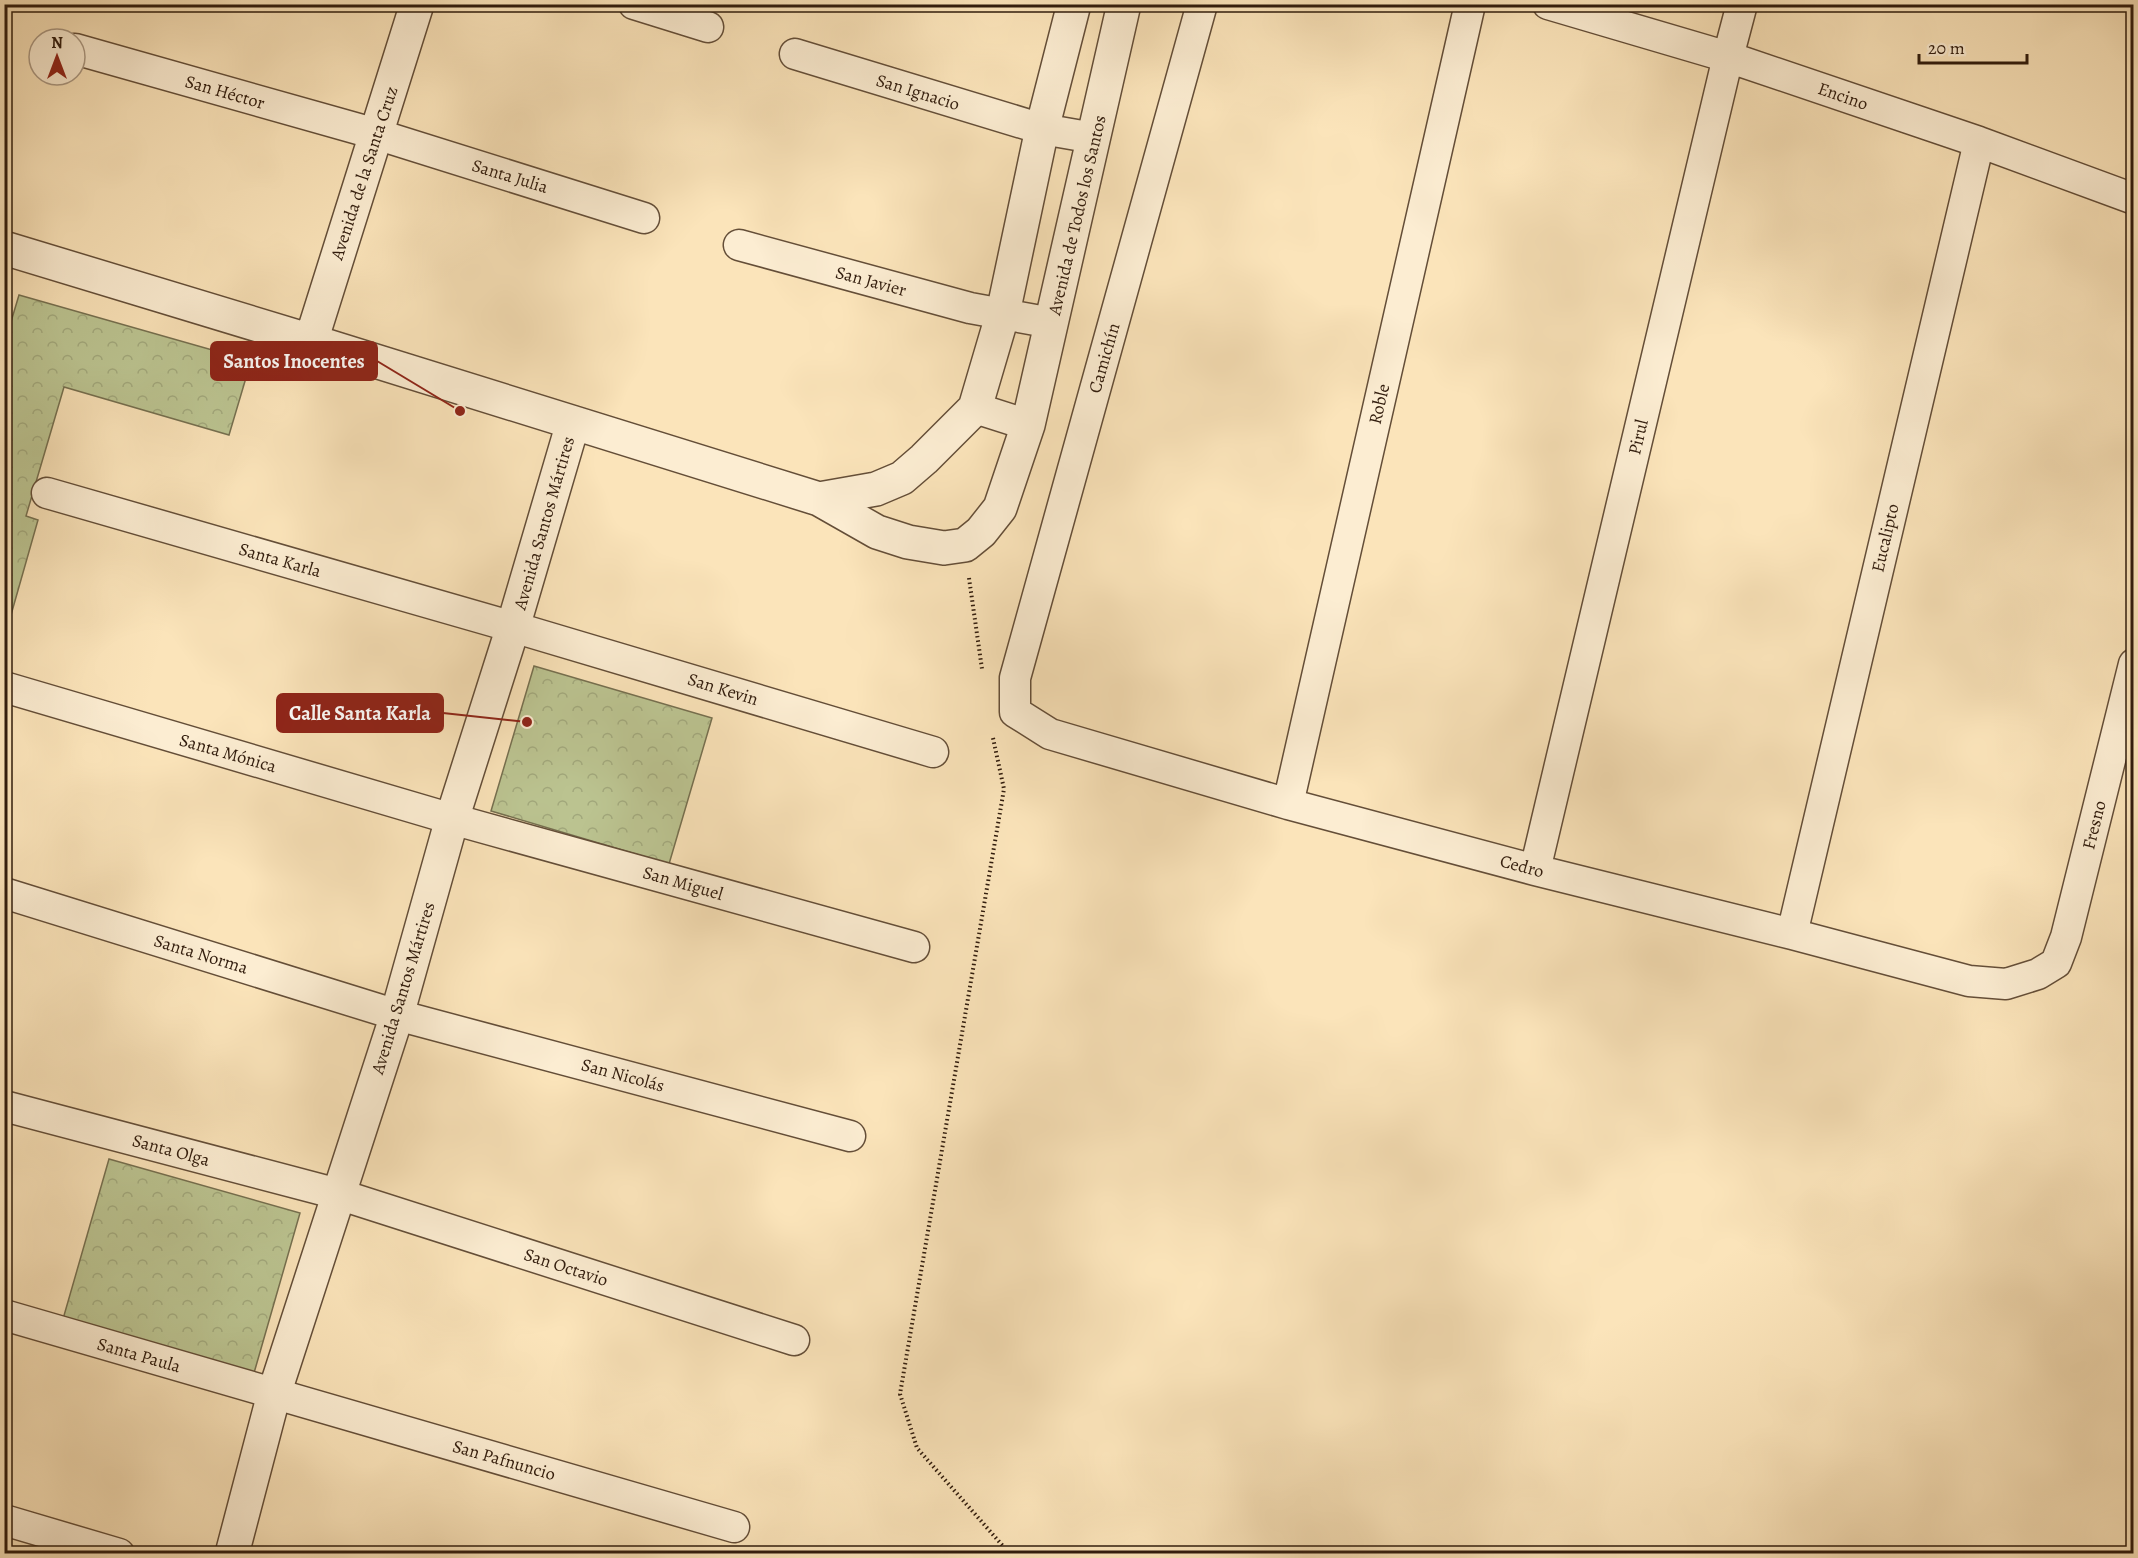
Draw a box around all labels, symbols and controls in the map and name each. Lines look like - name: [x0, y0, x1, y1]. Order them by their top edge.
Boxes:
- north arrow: [27, 27, 87, 87]
- scale bar: [1919, 27, 2027, 65]
- text: N: [51, 32, 63, 54]
- text: 20 m: [1928, 36, 1965, 60]
- street label: San Ignacio: [873, 68, 963, 116]
- street label: San Héctor: [182, 69, 268, 115]
- street label: Encino: [1815, 76, 1871, 116]
- street label: Avenida de la Santa Cruz: [324, 83, 403, 264]
- street label: Avenida de Todos los Santos: [1042, 113, 1112, 318]
- street label: Santa Julia: [469, 153, 552, 199]
- street label: San Javier: [833, 260, 909, 302]
- street label: Camichín: [1083, 320, 1125, 396]
- callout: Santos Inocentes: [211, 342, 377, 380]
- text: Santos Inocentes: [223, 348, 365, 375]
- street label: Roble: [1363, 381, 1395, 427]
- street label: Pirul: [1622, 416, 1654, 457]
- street label: Avenida Santos Mártires: [508, 434, 580, 613]
- street label: Eucalipto: [1865, 501, 1905, 575]
- street label: Santa Karla: [236, 537, 325, 583]
- street label: San Kevin: [685, 667, 761, 711]
- callout: Calle Santa Karla: [277, 694, 443, 732]
- text: Calle Santa Karla: [289, 700, 431, 727]
- street label: Santa Mónica: [177, 728, 280, 778]
- street label: Fresno: [2076, 798, 2112, 852]
- street label: Cedro: [1497, 849, 1547, 883]
- street label: San Miguel: [640, 860, 726, 906]
- street label: Avenida Santos Mártires: [365, 899, 441, 1078]
- street label: Santa Norma: [151, 928, 252, 980]
- street label: San Nicolás: [579, 1052, 667, 1098]
- street label: Santa Olga: [130, 1128, 213, 1172]
- street label: San Octavio: [521, 1242, 611, 1292]
- street label: Santa Paula: [94, 1332, 184, 1379]
- street label: San Pafnuncio: [450, 1434, 558, 1486]

